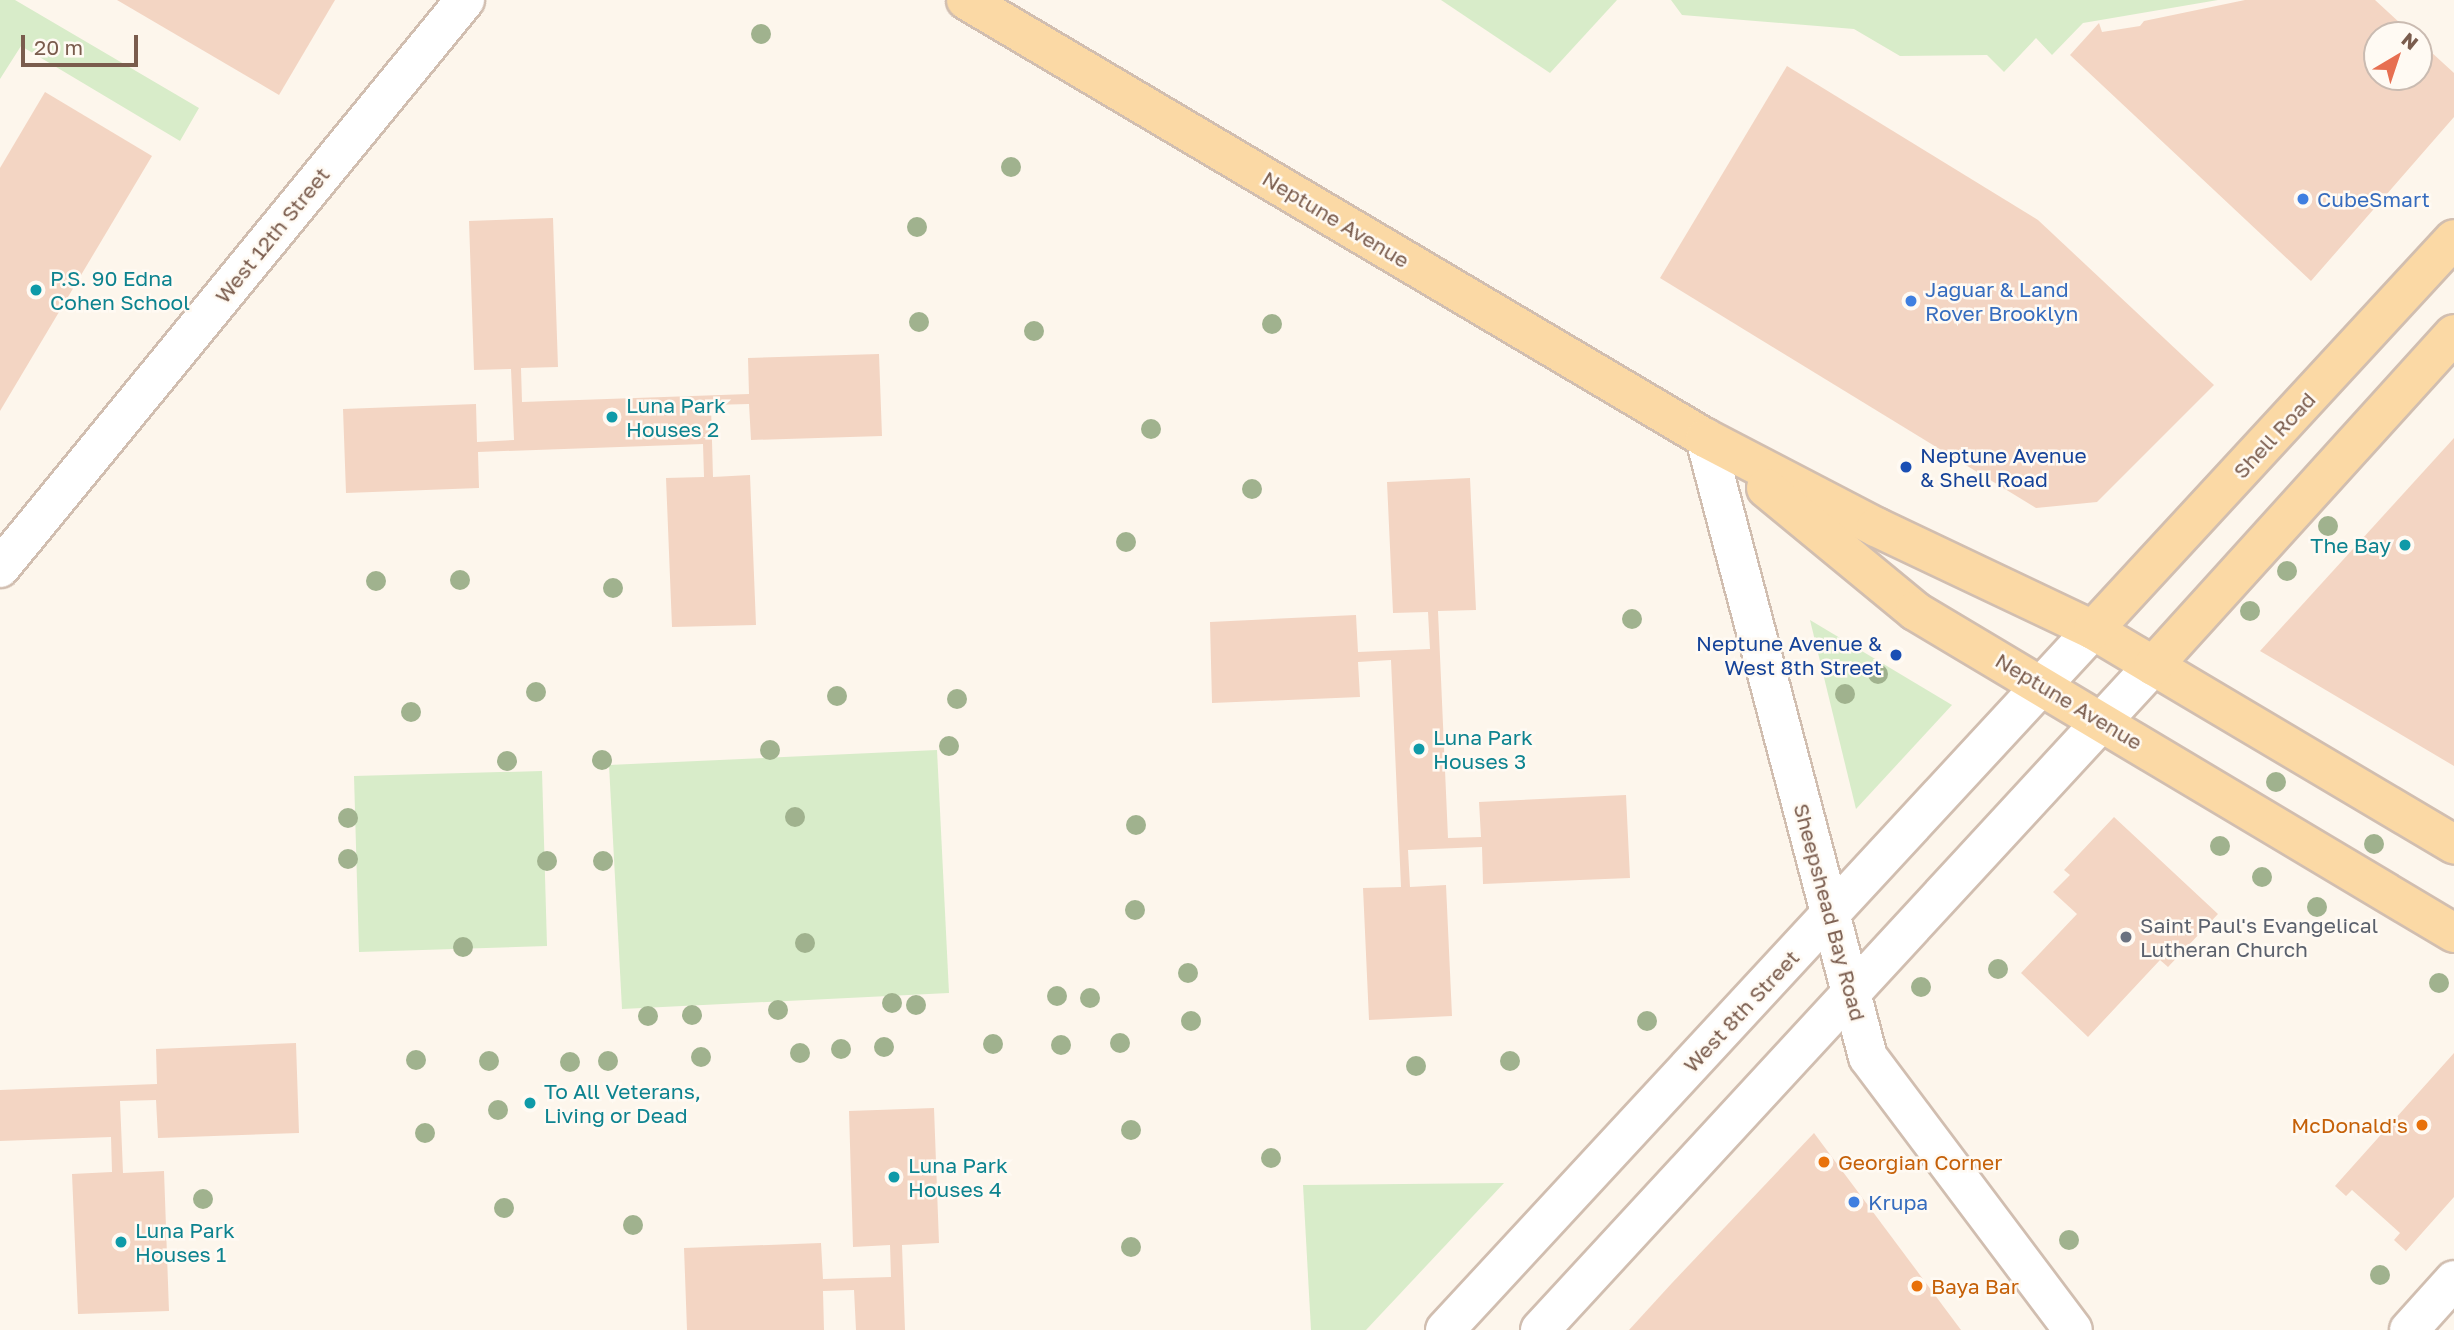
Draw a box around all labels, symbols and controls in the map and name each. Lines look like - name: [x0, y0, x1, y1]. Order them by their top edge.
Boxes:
- scale bar: [24, 21, 142, 65]
- north arrow: [2363, 21, 2433, 91]
- text: N: [2397, 27, 2423, 54]
- text: 20 m: [34, 34, 83, 60]
- street label: West 12th Street: [210, 162, 334, 308]
- street label: Neptune Avenue: [1258, 165, 1414, 273]
- place label: CubeSmart: [2317, 186, 2430, 212]
- marker: CubeSmart: [2295, 191, 2311, 207]
- place label: P.S. 90 Edna Cohen School: [50, 265, 190, 315]
- place label: Jaguar & Land Rover Brooklyn: [1925, 276, 2078, 326]
- marker: P.S. 90 Edna Cohen School: [28, 282, 44, 298]
- marker: Jaguar & Land Rover Brooklyn: [1903, 293, 1919, 309]
- street label: Shell Road: [2228, 387, 2320, 483]
- place label: Luna Park Houses 2: [626, 392, 726, 442]
- marker: Luna Park Houses 2: [604, 409, 620, 425]
- place label: Neptune Avenue & Shell Road: [1920, 442, 2087, 492]
- marker: Neptune Avenue & Shell Road: [1898, 459, 1914, 475]
- place label: The Bay: [2310, 532, 2391, 558]
- marker: The Bay: [2397, 537, 2413, 553]
- place label: Neptune Avenue & West 8th Street: [1696, 630, 1882, 680]
- marker: Neptune Avenue & West 8th Street: [1888, 647, 1904, 663]
- street label: Neptune Avenue: [1991, 647, 2147, 755]
- place label: Luna Park Houses 3: [1433, 724, 1533, 774]
- marker: Luna Park Houses 3: [1411, 741, 1427, 757]
- street label: Sheepshead Bay Road: [1789, 801, 1871, 1023]
- place label: Saint Paul's Evangelical Lutheran Church: [2140, 912, 2378, 962]
- marker: Saint Paul's Evangelical Lutheran Church: [2118, 929, 2134, 945]
- street label: West 8th Street: [1678, 945, 1804, 1077]
- place label: To All Veterans, Living or Dead: [544, 1078, 701, 1128]
- marker: To All Veterans, Living or Dead: [522, 1095, 538, 1111]
- place label: McDonald's: [2291, 1112, 2408, 1138]
- marker: McDonald's: [2414, 1117, 2430, 1133]
- place label: Georgian Corner: [1838, 1149, 2002, 1175]
- place label: Luna Park Houses 4: [908, 1152, 1008, 1202]
- marker: Georgian Corner: [1816, 1154, 1832, 1170]
- marker: Luna Park Houses 4: [886, 1169, 902, 1185]
- place label: Krupa: [1868, 1189, 1928, 1215]
- marker: Krupa: [1846, 1194, 1862, 1210]
- place label: Luna Park Houses 1: [135, 1217, 235, 1267]
- marker: Luna Park Houses 1: [113, 1234, 129, 1250]
- place label: Baya Bar: [1931, 1273, 2019, 1299]
- marker: Baya Bar: [1909, 1278, 1925, 1294]

